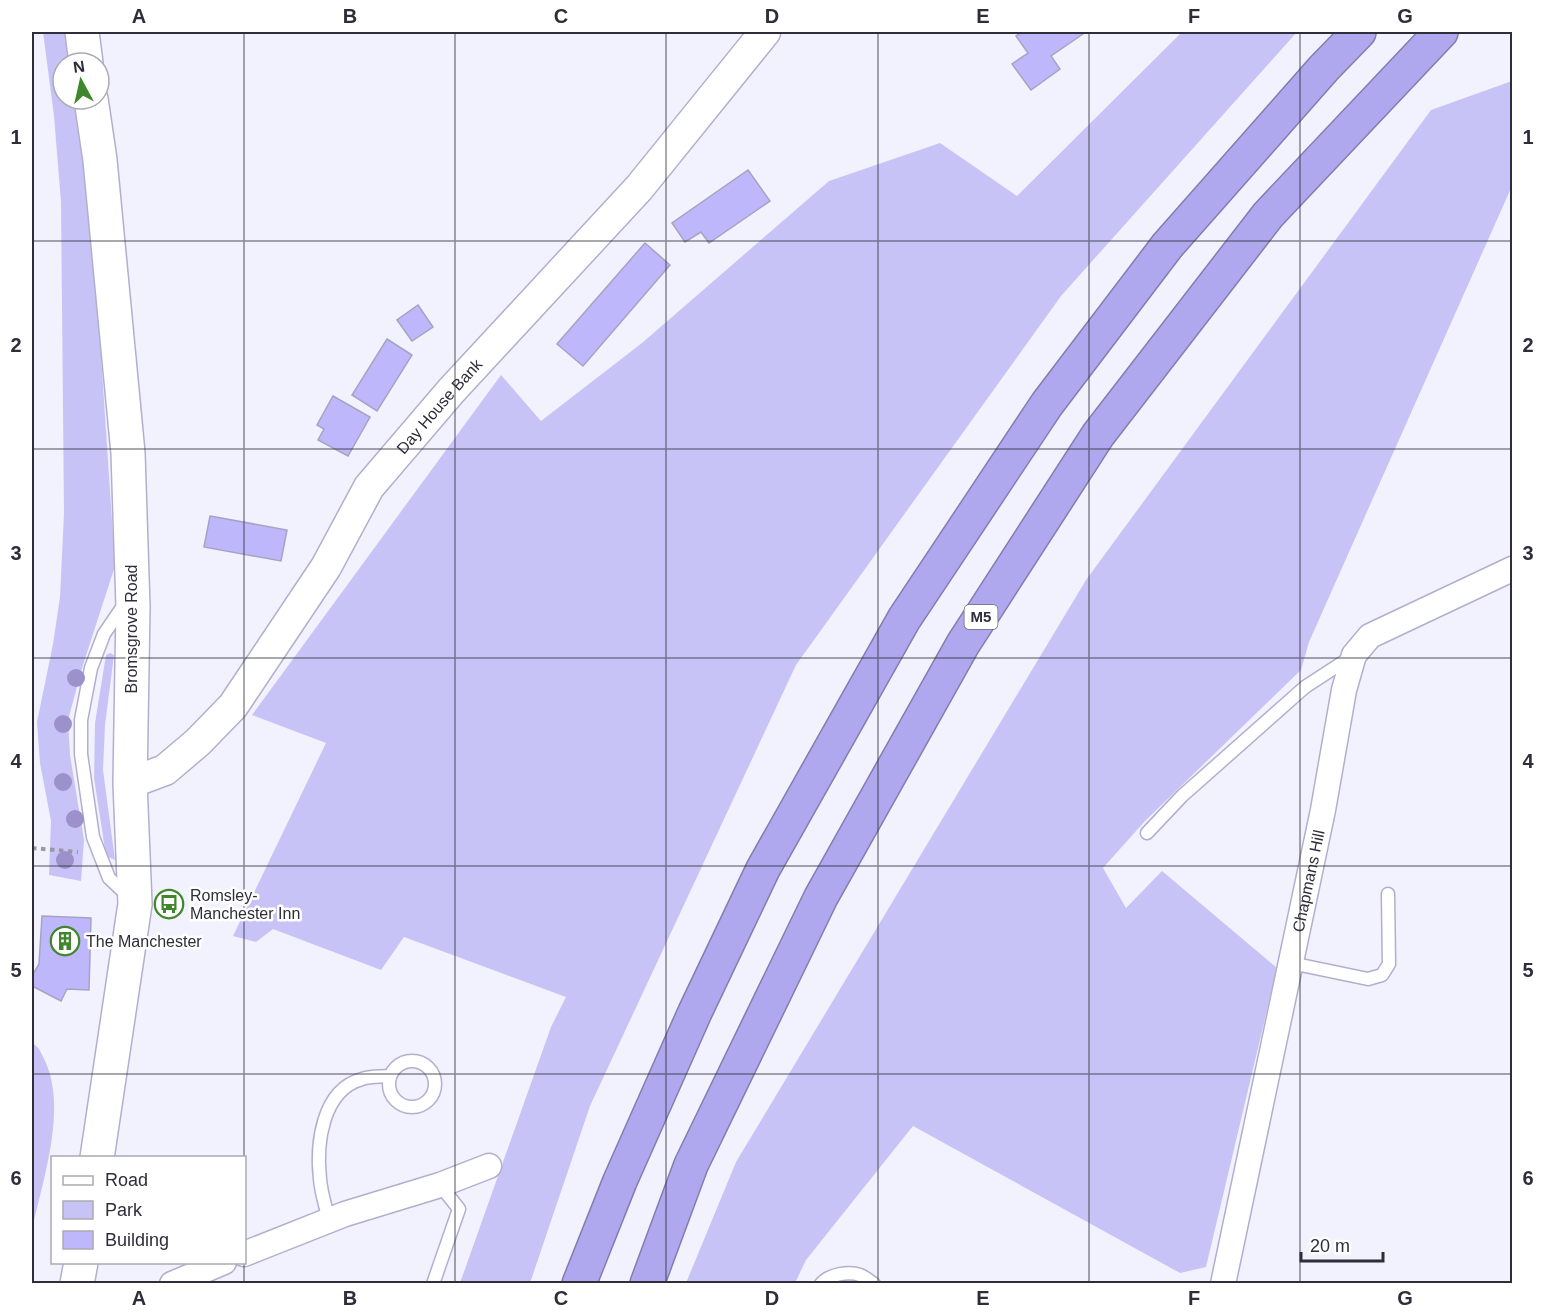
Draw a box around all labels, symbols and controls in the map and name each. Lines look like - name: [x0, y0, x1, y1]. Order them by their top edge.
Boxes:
- text: A: [132, 5, 146, 27]
- text: B: [343, 5, 357, 27]
- text: C: [554, 5, 568, 27]
- text: D: [765, 5, 779, 27]
- text: E: [976, 5, 990, 27]
- text: F: [1188, 5, 1200, 27]
- text: G: [1397, 5, 1413, 27]
- north arrow: [51, 51, 111, 111]
- text: N: [72, 57, 86, 76]
- text: 1: [10, 126, 22, 148]
- text: 1: [1522, 126, 1534, 148]
- text: 2: [10, 334, 22, 356]
- text: 2: [1522, 334, 1534, 356]
- street label: Day House Bank: [393, 355, 486, 457]
- text: 3: [10, 542, 22, 564]
- text: 3: [1522, 542, 1534, 564]
- street label: Bromsgrove Road: [123, 565, 140, 693]
- road number: M5: [964, 605, 998, 629]
- text: 4: [10, 750, 22, 772]
- text: 4: [1522, 750, 1534, 772]
- street label: Chapmans Hill: [1289, 828, 1328, 934]
- place label: Romsley- Manchester Inn: [190, 887, 300, 922]
- bus stop icon: Romsley- Manchester Inn: [153, 888, 185, 920]
- building icon: The Manchester: [49, 925, 81, 957]
- place label: The Manchester: [86, 933, 202, 950]
- text: 5: [10, 959, 22, 981]
- text: 5: [1522, 959, 1534, 981]
- legend: [51, 1156, 246, 1264]
- text: 6: [10, 1167, 22, 1189]
- text: 6: [1522, 1167, 1534, 1189]
- text: Road: [105, 1170, 148, 1190]
- text: Park: [105, 1200, 143, 1220]
- scale bar: [1301, 1225, 1384, 1263]
- text: Building: [105, 1230, 169, 1250]
- text: 20 m: [1310, 1236, 1350, 1256]
- text: A: [132, 1287, 146, 1309]
- text: B: [343, 1287, 357, 1309]
- text: C: [554, 1287, 568, 1309]
- text: D: [765, 1287, 779, 1309]
- text: E: [976, 1287, 990, 1309]
- text: F: [1188, 1287, 1200, 1309]
- text: G: [1397, 1287, 1413, 1309]

